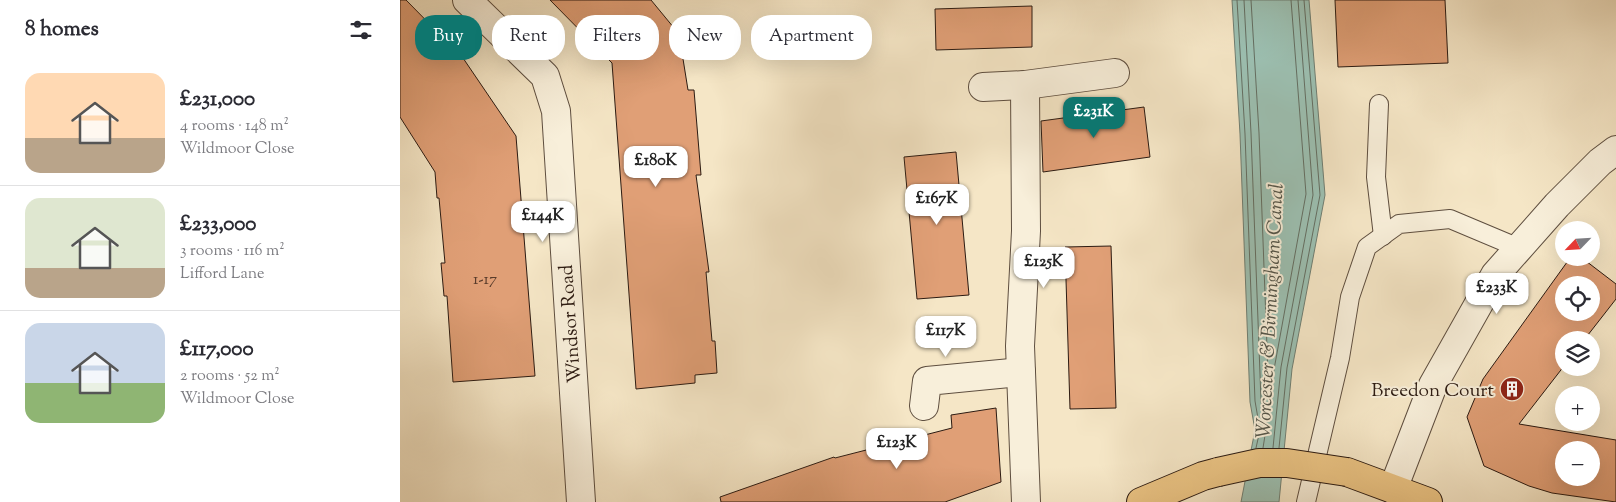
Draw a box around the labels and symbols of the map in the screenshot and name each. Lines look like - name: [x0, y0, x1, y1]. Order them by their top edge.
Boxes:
- pin: £231K: [1059, 96, 1129, 139]
- pin: £180K: [621, 146, 691, 188]
- water label: Worcester & Birmingham Canal: [1250, 183, 1293, 439]
- pin: £167K: [902, 184, 972, 226]
- pin: £144K: [508, 200, 578, 243]
- north arrow: [1555, 221, 1600, 266]
- pin: £125K: [1009, 246, 1079, 289]
- street label: Windsor Road: [554, 263, 589, 384]
- house number: 1-17: [473, 269, 497, 292]
- pin: £233K: [1462, 272, 1532, 315]
- pin: £117K: [911, 316, 981, 358]
- building icon: Breedon Court: [1499, 376, 1525, 402]
- place label: Breedon Court: [1371, 378, 1494, 405]
- pin: £123K: [862, 428, 932, 470]

